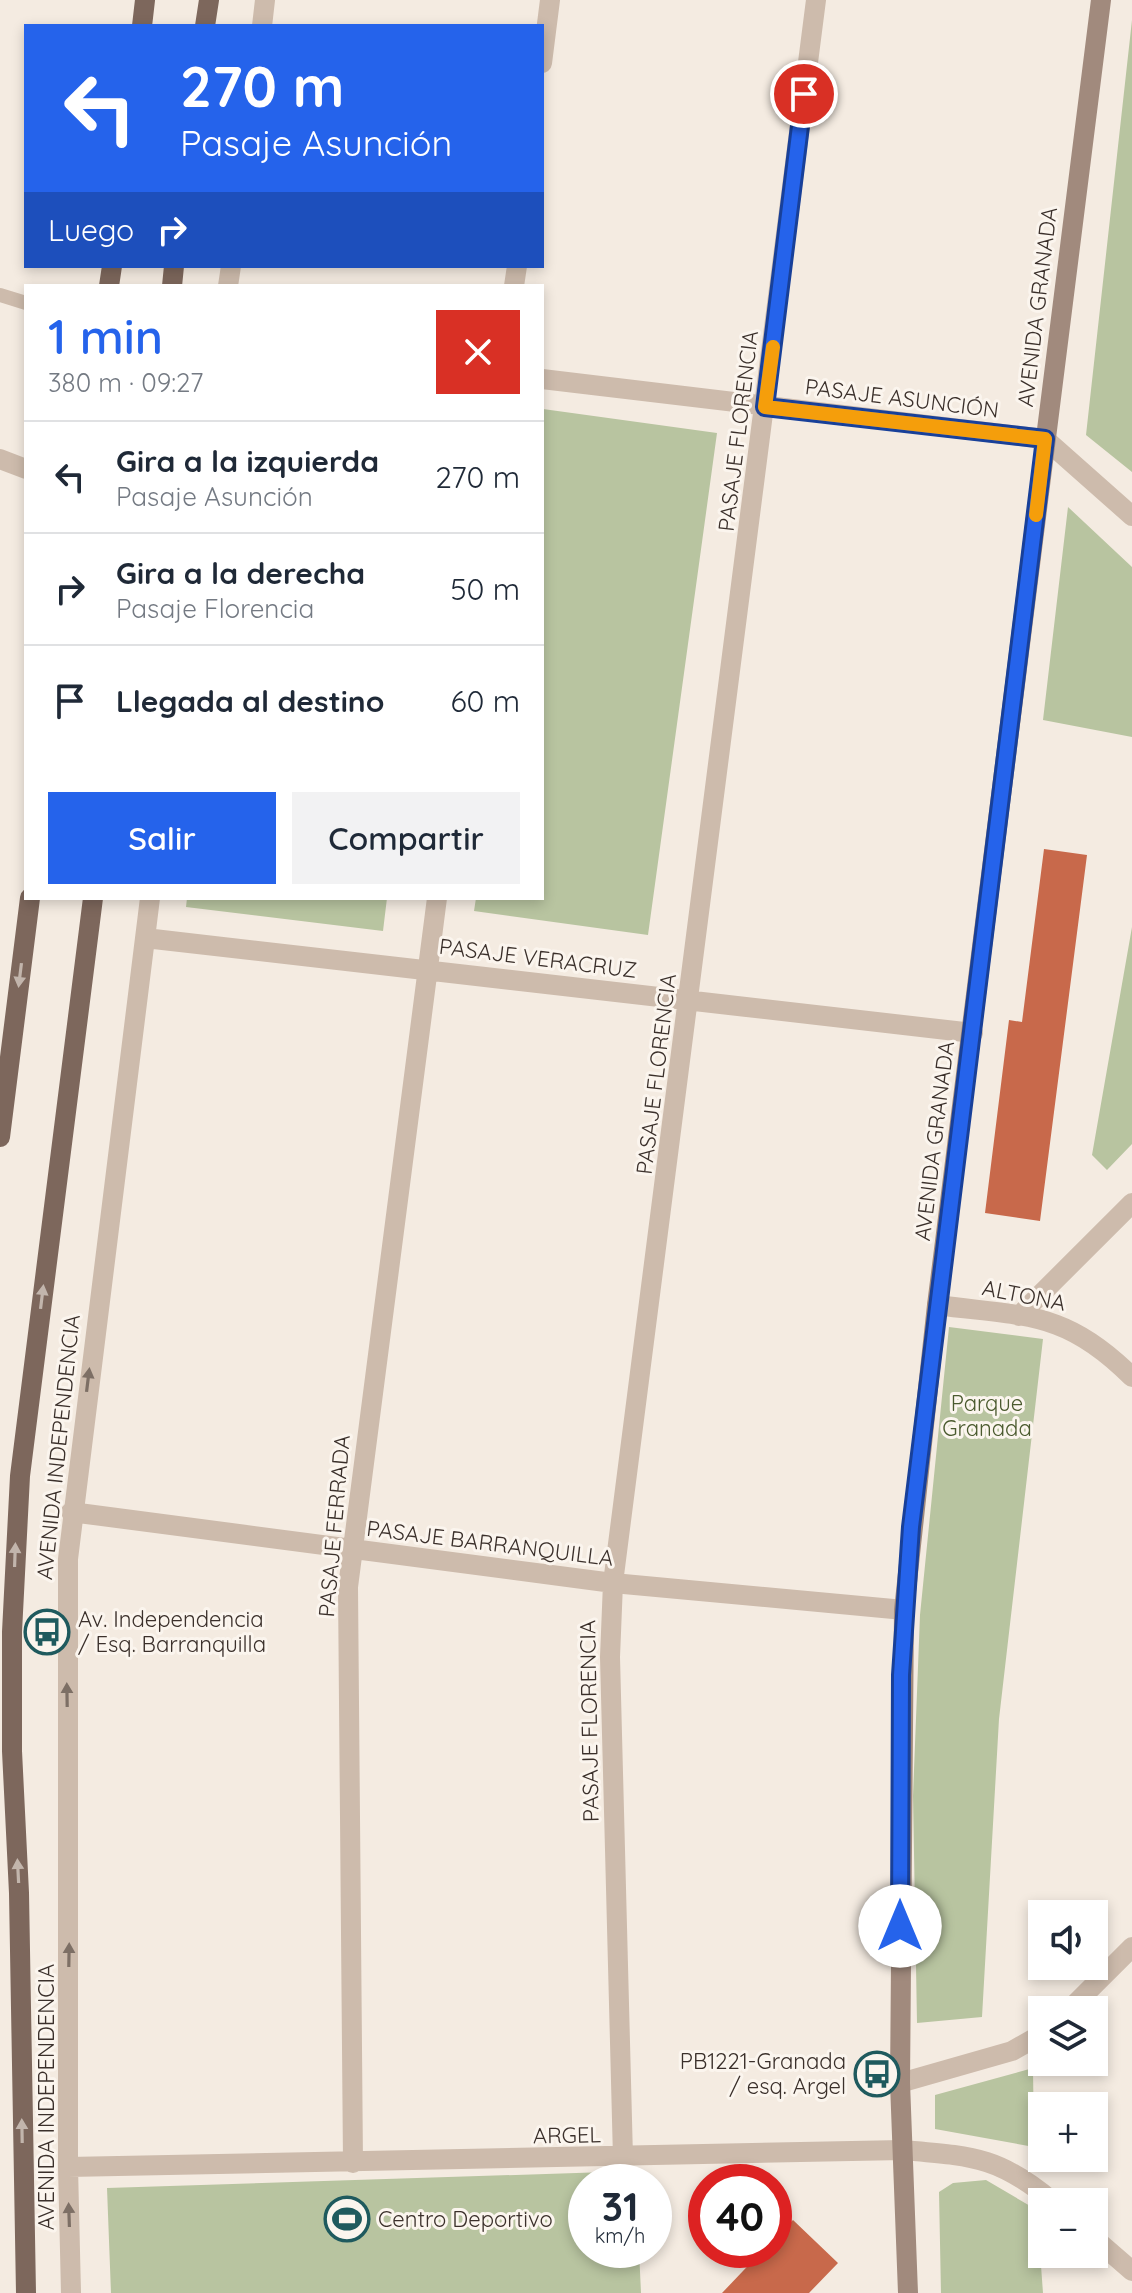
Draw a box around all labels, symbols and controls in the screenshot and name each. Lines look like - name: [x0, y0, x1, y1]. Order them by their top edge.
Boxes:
- text: 270 m: [180, 51, 344, 121]
- icon: left: [48, 56, 152, 160]
- pin: [770, 60, 838, 128]
- icon: arrive: [782, 72, 826, 116]
- text: Pasaje Asunción: [180, 120, 452, 165]
- street label: AVENIDA GRANADA: [1011, 205, 1063, 409]
- icon: right: [150, 208, 194, 252]
- text: Luego: [48, 211, 134, 249]
- text: 1 min: [48, 306, 163, 366]
- button: close: [436, 310, 520, 394]
- street label: PASAJE FLORENCIA: [712, 329, 764, 533]
- text: 380 m · 09:27: [48, 366, 203, 399]
- street label: PASAJE ASUNCIÓN: [803, 372, 1001, 424]
- text: Gira a la izquierda: [116, 442, 379, 480]
- icon: left: [48, 455, 92, 499]
- text: 270 m: [435, 458, 520, 496]
- text: Pasaje Asunción: [116, 480, 313, 513]
- text: Gira a la derecha: [116, 554, 365, 592]
- icon: right: [48, 567, 92, 611]
- text: 50 m: [450, 570, 520, 608]
- text: Pasaje Florencia: [116, 592, 314, 625]
- icon: arrive: [48, 679, 92, 723]
- text: Llegada al destino: [116, 682, 384, 720]
- text: 60 m: [450, 682, 520, 720]
- button: Salir: [48, 792, 276, 884]
- button: Compartir: [292, 792, 520, 884]
- street label: PASAJE VERACRUZ: [438, 932, 638, 984]
- one-way arrow: [14, 963, 27, 988]
- street label: PASAJE FLORENCIA: [630, 972, 682, 1176]
- street label: AVENIDA GRANADA: [908, 1039, 960, 1243]
- street label: ALTONA: [980, 1273, 1068, 1317]
- one-way arrow: [36, 1284, 49, 1309]
- street label: AVENIDA INDEPENDENCIA: [30, 1313, 86, 1581]
- one-way arrow: [82, 1367, 95, 1392]
- park label: Parque Granada: [942, 1389, 1032, 1442]
- street label: PASAJE FERRADA: [312, 1434, 356, 1618]
- street label: PASAJE BARRANQUILLA: [365, 1514, 615, 1572]
- one-way arrow: [8, 1542, 21, 1567]
- place label: Av. Independencia / Esq. Barranquilla: [78, 1605, 266, 1658]
- bus stop icon: Av. Independencia / Esq. Barranquilla: [23, 1608, 71, 1656]
- street label: PASAJE FLORENCIA: [573, 1620, 605, 1822]
- one-way arrow: [61, 1682, 73, 1707]
- one-way arrow: [11, 1858, 24, 1883]
- position arrow: [858, 1884, 942, 1968]
- map controls: [1028, 1900, 1108, 2268]
- button: sound: [1028, 1900, 1108, 1980]
- one-way arrow: [63, 1942, 75, 1967]
- street label: AVENIDA INDEPENDENCIA: [32, 1964, 60, 2230]
- button: layers: [1028, 1996, 1108, 2076]
- place label: PB1221-Granada / esq. Argel: [680, 2047, 846, 2100]
- bus stop icon: PB1221-Granada / esq. Argel: [853, 2050, 901, 2098]
- button: +: [1028, 2092, 1108, 2172]
- one-way arrow: [16, 2118, 28, 2143]
- street label: ARGEL: [533, 2120, 602, 2150]
- speed limit sign: 40: [688, 2164, 792, 2268]
- text: 31: [601, 2181, 639, 2231]
- button: −: [1028, 2188, 1108, 2268]
- sports icon: Centro Deportivo: [323, 2195, 371, 2243]
- one-way arrow: [63, 2202, 75, 2227]
- place label: Centro Deportivo: [378, 2205, 553, 2233]
- text: km/h: [595, 2223, 645, 2248]

